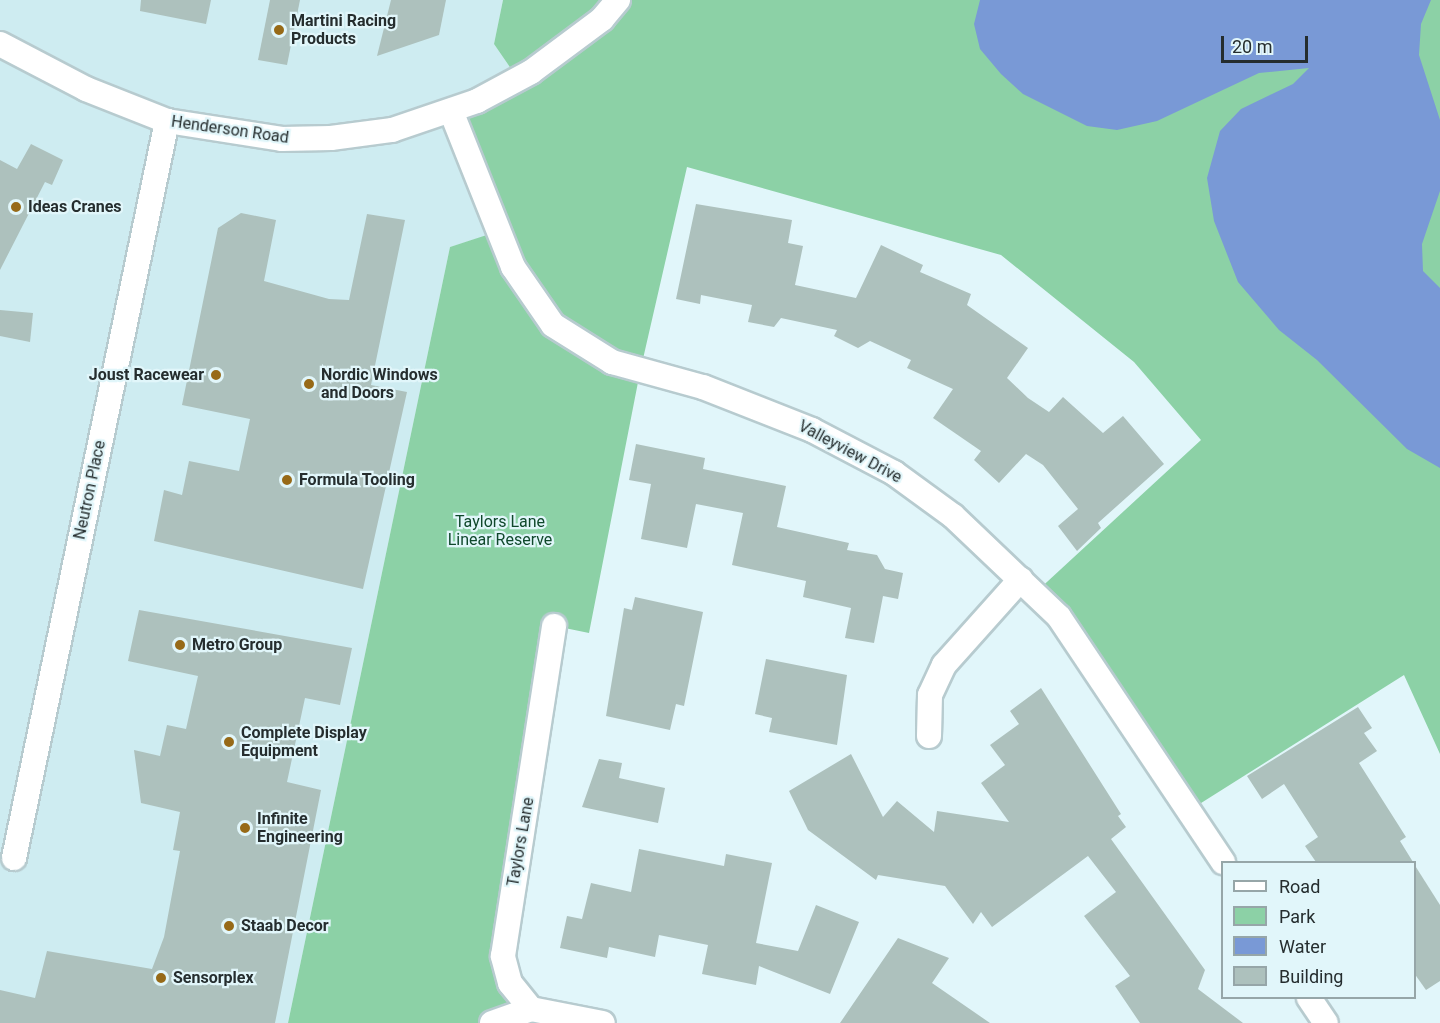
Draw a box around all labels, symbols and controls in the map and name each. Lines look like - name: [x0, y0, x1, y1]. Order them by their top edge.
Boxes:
- place label: Martini Racing Products: [291, 11, 396, 49]
- marker: Martini Racing Products: [272, 23, 286, 37]
- scale bar: [1224, 24, 1311, 62]
- text: 20 m: [1232, 36, 1272, 57]
- street label: Henderson Road: [170, 112, 290, 148]
- place label: Ideas Cranes: [28, 197, 122, 217]
- marker: Ideas Cranes: [9, 200, 23, 214]
- place label: Joust Racewear: [89, 365, 204, 385]
- place label: Nordic Windows and Doors: [321, 365, 438, 403]
- marker: Joust Racewear: [209, 368, 223, 382]
- marker: Nordic Windows and Doors: [302, 377, 316, 391]
- street label: Valleyview Drive: [795, 417, 905, 487]
- street label: Neutron Place: [70, 439, 110, 541]
- place label: Formula Tooling: [299, 470, 415, 490]
- marker: Formula Tooling: [280, 473, 294, 487]
- park label: Taylors Lane Linear Reserve: [448, 512, 552, 550]
- place label: Metro Group: [192, 635, 282, 655]
- marker: Metro Group: [173, 638, 187, 652]
- place label: Complete Display Equipment: [241, 723, 367, 761]
- marker: Complete Display Equipment: [222, 735, 236, 749]
- street label: Taylors Lane: [504, 796, 538, 888]
- place label: Infinite Engineering: [257, 809, 343, 847]
- marker: Infinite Engineering: [238, 821, 252, 835]
- legend: [1221, 861, 1416, 999]
- text: Road: [1279, 876, 1320, 897]
- text: Park: [1279, 906, 1315, 927]
- place label: Staab Decor: [241, 916, 329, 936]
- marker: Staab Decor: [222, 919, 236, 933]
- text: Water: [1279, 936, 1326, 957]
- text: Building: [1279, 966, 1343, 987]
- place label: Sensorplex: [173, 968, 254, 988]
- marker: Sensorplex: [154, 971, 168, 985]

